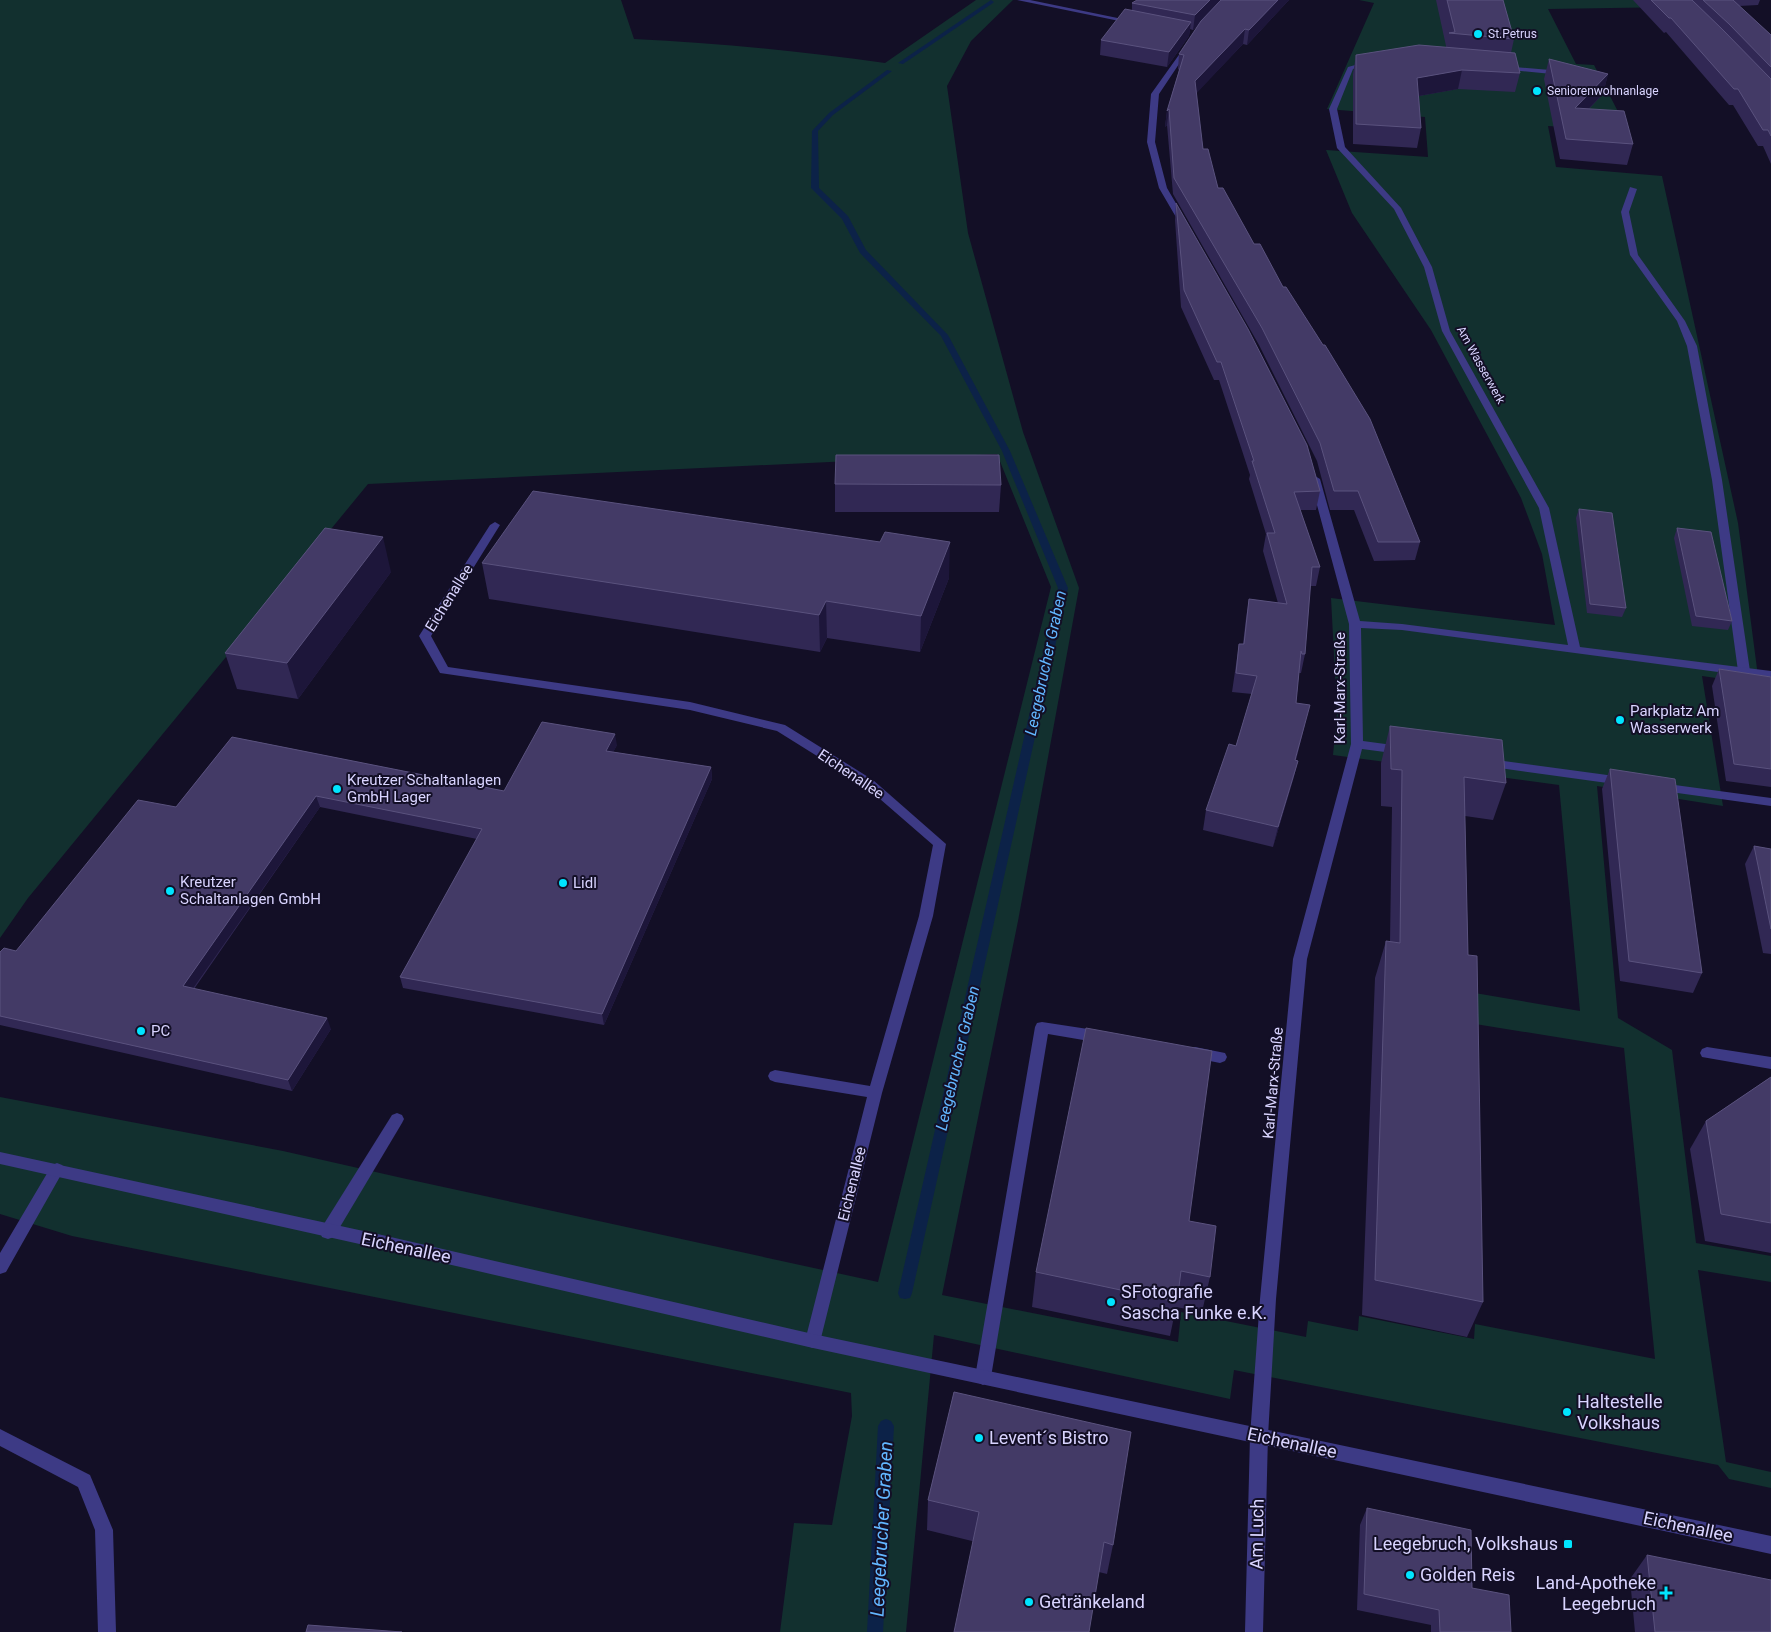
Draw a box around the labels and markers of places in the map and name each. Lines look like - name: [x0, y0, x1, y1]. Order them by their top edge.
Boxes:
- place label: St.Petrus: [1488, 27, 1537, 41]
- marker: St.Petrus: [1472, 28, 1484, 40]
- place label: Seniorenwohnanlage: [1547, 84, 1659, 98]
- marker: Seniorenwohnanlage: [1531, 85, 1543, 97]
- place label: Parkplatz Am Wasserwerk: [1630, 702, 1719, 737]
- marker: Parkplatz Am Wasserwerk: [1614, 714, 1626, 726]
- place label: Kreutzer Schaltanlagen GmbH Lager: [347, 771, 501, 806]
- marker: Kreutzer Schaltanlagen GmbH Lager: [331, 783, 343, 795]
- place label: Kreutzer Schaltanlagen GmbH: [180, 873, 321, 908]
- place label: Lidl: [573, 874, 597, 892]
- marker: Lidl: [557, 877, 569, 889]
- marker: Kreutzer Schaltanlagen GmbH: [164, 885, 176, 897]
- place label: PC: [151, 1022, 170, 1040]
- marker: PC: [135, 1025, 147, 1037]
- place label: SFotografie Sascha Funke e.K.: [1121, 1281, 1267, 1323]
- marker: SFotografie Sascha Funke e.K.: [1105, 1296, 1117, 1308]
- place label: Haltestelle Volkshaus: [1577, 1391, 1662, 1433]
- marker: Haltestelle Volkshaus: [1561, 1406, 1573, 1418]
- place label: Levent´s Bistro: [989, 1427, 1108, 1448]
- marker: Levent´s Bistro: [973, 1432, 985, 1444]
- place label: Leegebruch, Volkshaus: [1373, 1533, 1558, 1554]
- marker: Leegebruch, Volkshaus: [1562, 1538, 1574, 1550]
- place label: Golden Reis: [1420, 1564, 1515, 1585]
- marker: Golden Reis: [1404, 1569, 1416, 1581]
- place label: Land-Apotheke Leegebruch: [1535, 1572, 1656, 1614]
- marker: Land-Apotheke Leegebruch: [1660, 1587, 1672, 1599]
- place label: Getränkeland: [1039, 1591, 1145, 1612]
- marker: Getränkeland: [1023, 1596, 1035, 1608]

